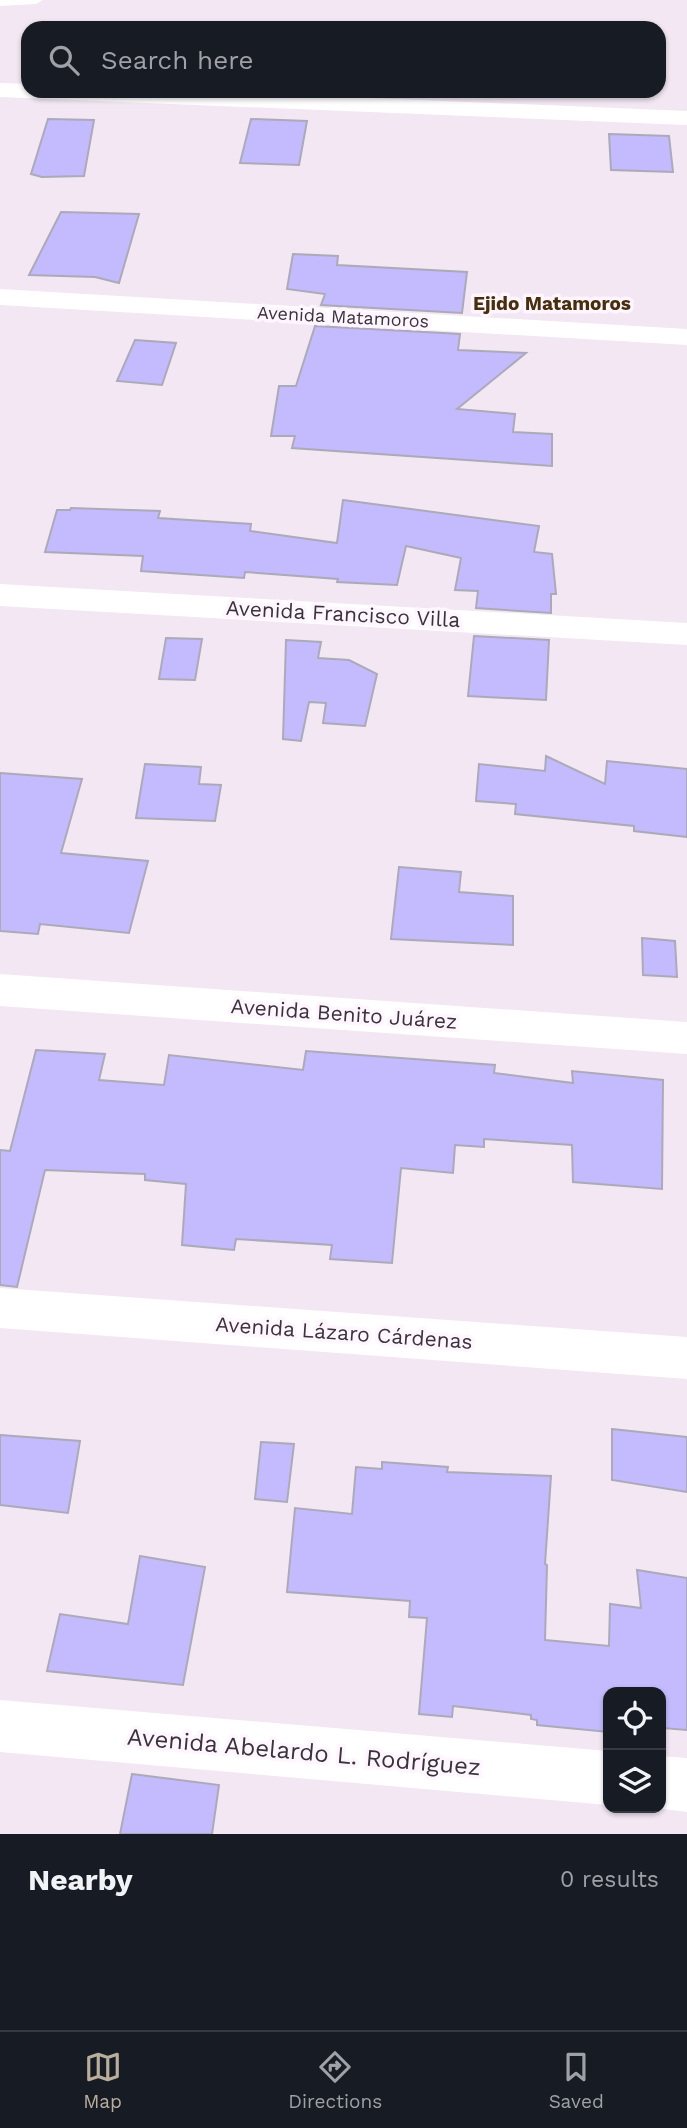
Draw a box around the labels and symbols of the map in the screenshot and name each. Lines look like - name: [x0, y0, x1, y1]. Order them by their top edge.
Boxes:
- district label: Ejido Matamoros: [473, 292, 631, 315]
- street label: Avenida Matamoros: [256, 302, 430, 331]
- street label: Avenida Francisco Villa: [225, 595, 461, 632]
- street label: Avenida Benito Juárez: [230, 993, 458, 1034]
- street label: Avenida Lázaro Cárdenas: [215, 1311, 474, 1354]
- street label: Avenida Abelardo L. Rodríguez: [126, 1723, 482, 1781]

